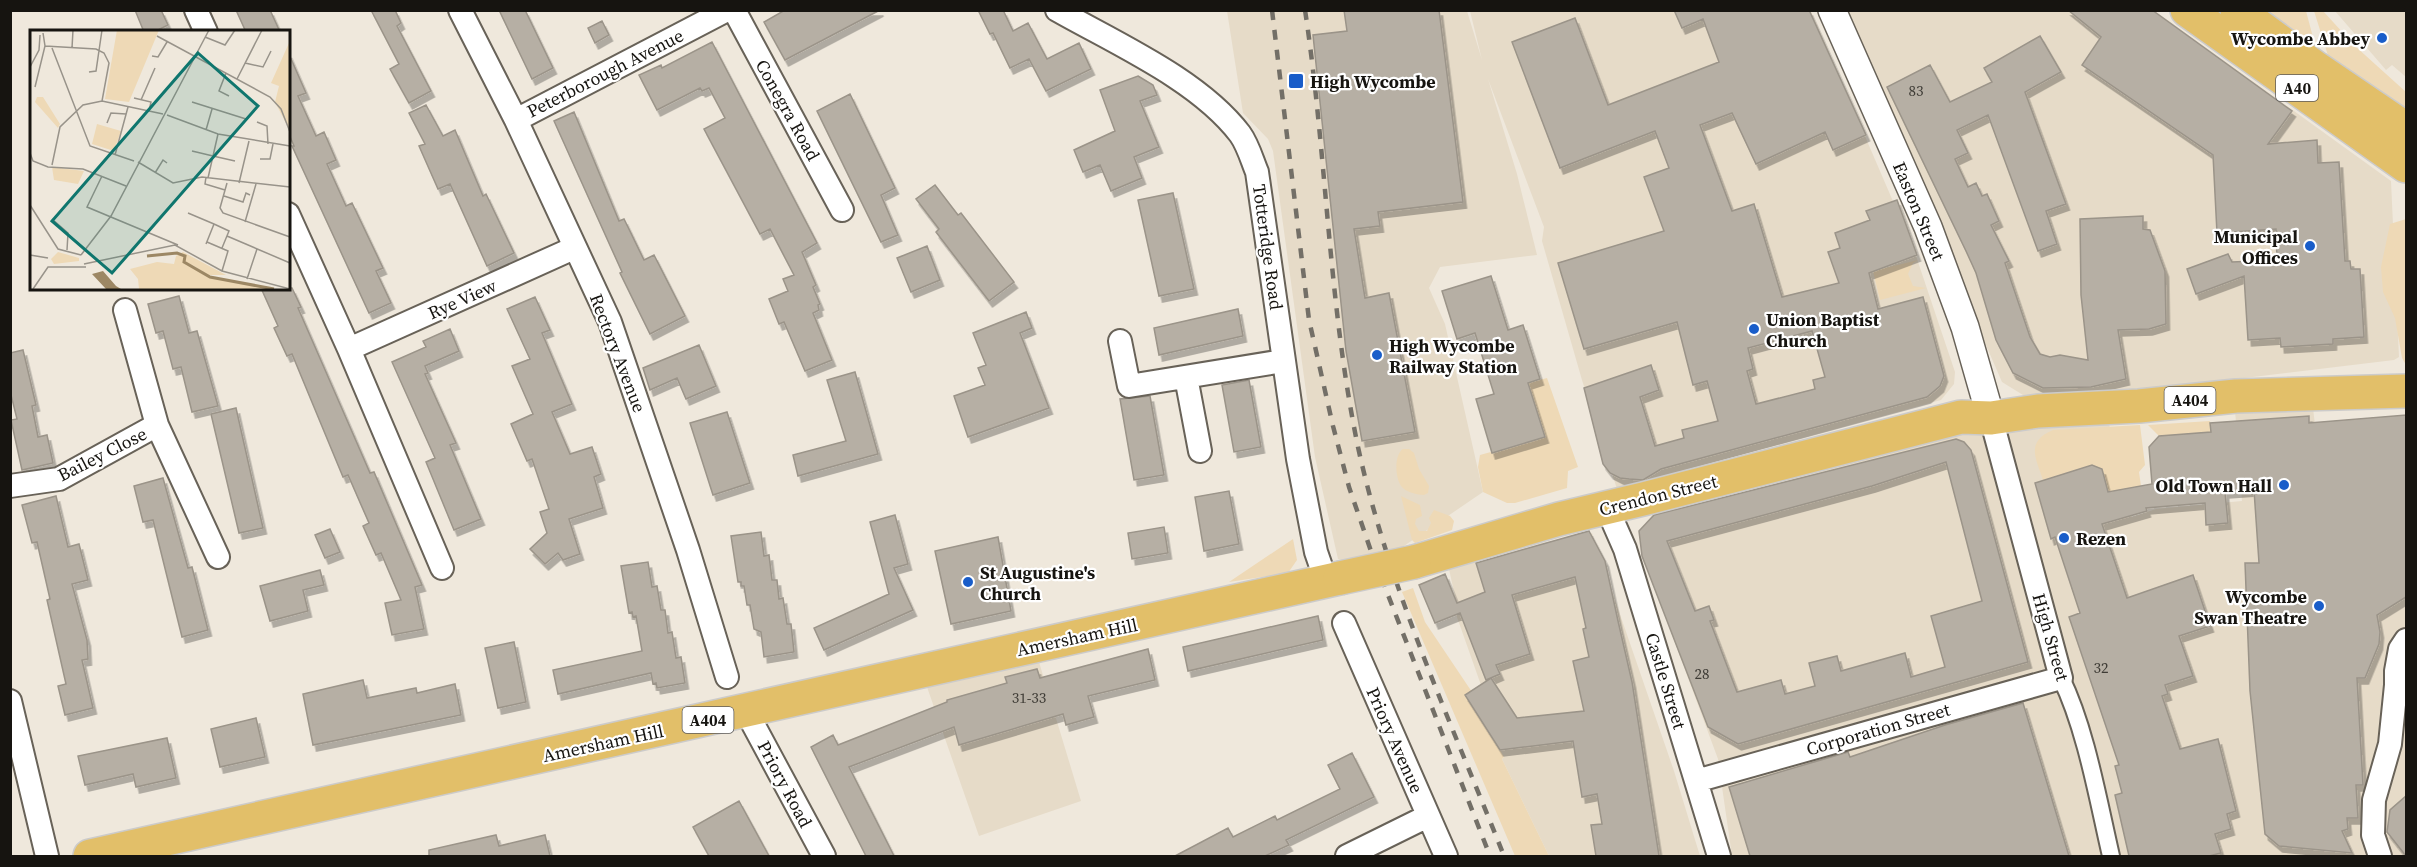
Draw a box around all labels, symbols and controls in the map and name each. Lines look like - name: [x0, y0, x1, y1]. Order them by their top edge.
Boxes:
- street label: Peterborough Avenue: [522, 23, 688, 123]
- place label: Wycombe Abbey: [2231, 26, 2370, 51]
- inset map: [30, 30, 290, 290]
- marker: Wycombe Abbey: [2375, 31, 2389, 45]
- street label: Conegra Road: [750, 55, 826, 165]
- place label: High Wycombe: [1310, 69, 1436, 94]
- marker: High Wycombe: [1287, 72, 1305, 90]
- road number: A40: [2276, 75, 2318, 101]
- house number: 83: [1908, 80, 1924, 101]
- street label: Easton Street: [1887, 158, 1951, 264]
- street label: Totteridge Road: [1247, 183, 1289, 311]
- place label: Municipal Offices: [2214, 224, 2298, 270]
- marker: Municipal Offices: [2303, 239, 2317, 253]
- street label: Rye View: [424, 273, 501, 325]
- street label: Rectory Avenue: [584, 290, 652, 416]
- place label: Union Baptist Church: [1766, 307, 1880, 353]
- marker: Union Baptist Church: [1747, 322, 1761, 336]
- place label: High Wycombe Railway Station: [1389, 333, 1517, 379]
- marker: High Wycombe Railway Station: [1370, 348, 1384, 362]
- road number: A404: [2164, 387, 2216, 413]
- street label: Bailey Close: [53, 421, 151, 487]
- street label: Crendon Street: [1596, 468, 1720, 522]
- place label: Old Town Hall: [2155, 473, 2272, 498]
- marker: Old Town Hall: [2277, 478, 2291, 492]
- place label: Rezen: [2076, 526, 2126, 551]
- marker: Rezen: [2057, 531, 2071, 545]
- place label: St Augustine's Church: [980, 560, 1095, 606]
- marker: St Augustine's Church: [961, 575, 975, 589]
- place label: Wycombe Swan Theatre: [2194, 584, 2307, 630]
- street label: High Street: [2027, 590, 2075, 684]
- marker: Wycombe Swan Theatre: [2312, 599, 2326, 613]
- street label: Amersham Hill: [1014, 612, 1140, 662]
- street label: Castle Street: [1640, 630, 1693, 732]
- house number: 32: [2093, 657, 2109, 678]
- house number: 28: [1694, 663, 1710, 684]
- street label: Priory Avenue: [1360, 683, 1430, 797]
- house number: 31-33: [1012, 687, 1046, 708]
- street label: Corporation Street: [1803, 696, 1953, 761]
- road number: A404: [682, 707, 734, 733]
- street label: Amersham Hill: [540, 718, 666, 768]
- street label: Priory Road: [752, 736, 818, 832]

